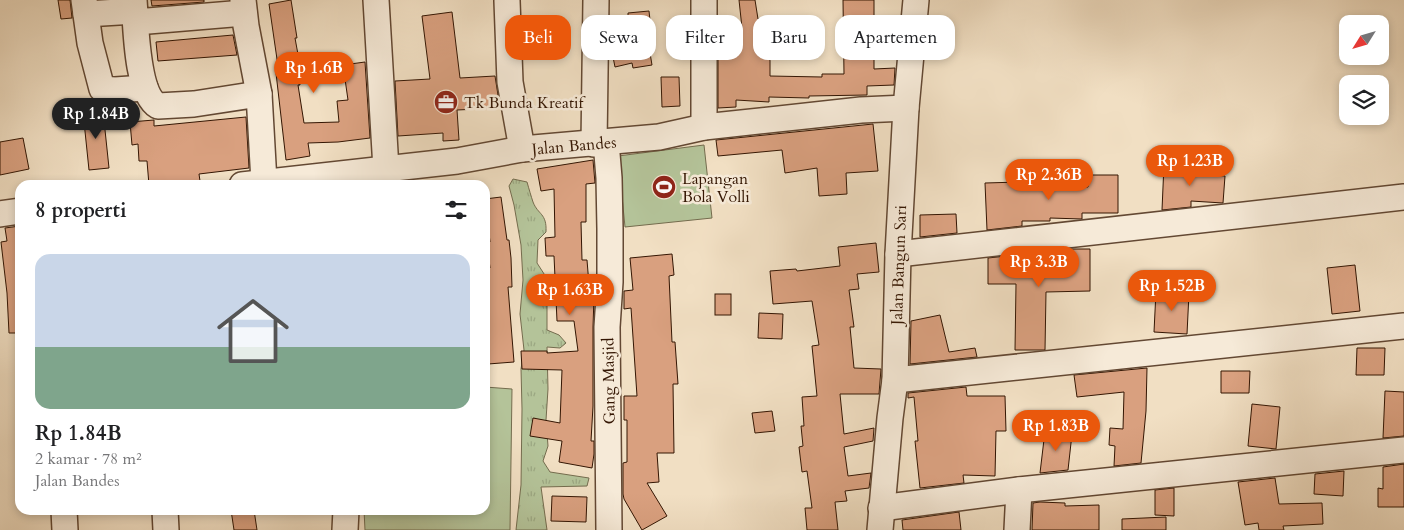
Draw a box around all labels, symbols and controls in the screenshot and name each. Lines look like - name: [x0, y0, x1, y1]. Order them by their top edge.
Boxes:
- chip: Beli: [505, 15, 571, 60]
- chip: Sewa: [581, 15, 656, 60]
- chip: Filter: [666, 15, 743, 60]
- chip: Baru: [753, 15, 825, 60]
- chip: Apartemen: [835, 15, 955, 60]
- north arrow: [1339, 15, 1389, 65]
- map controls: [1339, 15, 1389, 125]
- pin: Rp 1.6B: [268, 52, 360, 94]
- text: Rp 1.6B: [285, 57, 343, 79]
- button: layers: [1339, 75, 1389, 125]
- office icon: Tk Bunda Kreatif: [433, 89, 459, 115]
- place label: Tk Bunda Kreatif: [464, 92, 587, 114]
- pin: Rp 1.84B: [44, 98, 148, 140]
- text: Rp 1.84B: [63, 103, 129, 125]
- street label: Jalan Bandes: [529, 131, 617, 161]
- pin: Rp 1.23B: [1138, 144, 1242, 187]
- text: Rp 1.23B: [1157, 150, 1223, 172]
- pin: Rp 2.36B: [997, 158, 1101, 201]
- text: Rp 2.36B: [1016, 164, 1082, 186]
- place label: Lapangan Bola Volli: [682, 168, 750, 208]
- sports icon: Lapangan Bola Volli: [651, 174, 677, 200]
- text: 8 properti: [35, 196, 127, 225]
- icon: filters: [442, 196, 470, 224]
- street label: Jalan Bangun Sari: [886, 204, 912, 327]
- pin: Rp 3.3B: [993, 246, 1085, 288]
- text: Rp 3.3B: [1010, 251, 1068, 273]
- pin: Rp 1.52B: [1120, 270, 1224, 312]
- pin: Rp 1.63B: [518, 274, 622, 316]
- text: Rp 1.52B: [1139, 275, 1205, 297]
- text: Rp 1.63B: [537, 279, 603, 301]
- icon: home: [208, 286, 298, 376]
- street label: Gang Masjid: [597, 337, 621, 425]
- pin: Rp 1.83B: [1004, 410, 1108, 452]
- text: Rp 1.83B: [1023, 415, 1089, 437]
- text: Rp 1.84B: [35, 419, 122, 448]
- text: 2 kamar · 78 m²: [35, 448, 141, 470]
- text: Jalan Bandes: [35, 470, 120, 492]

